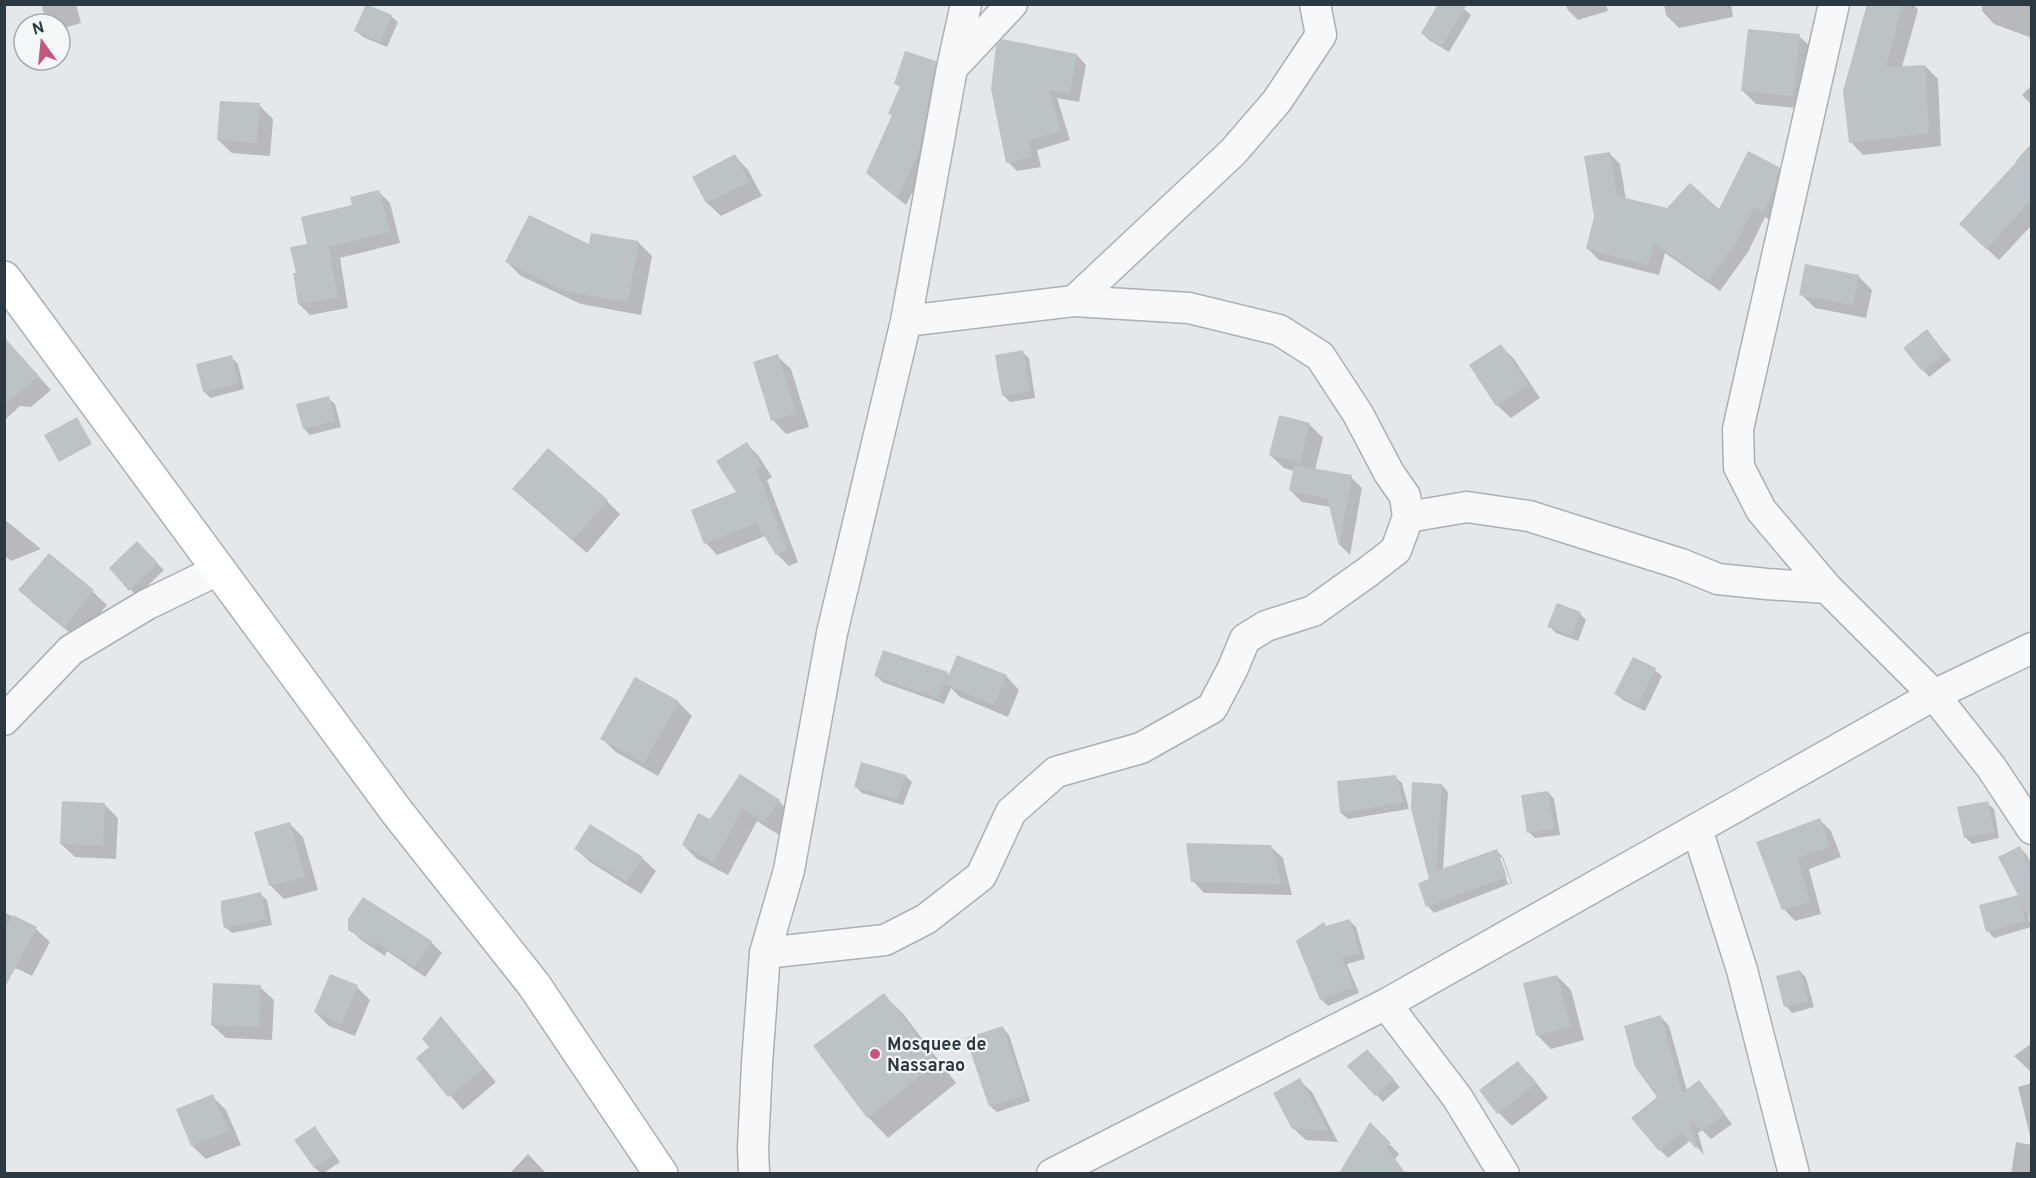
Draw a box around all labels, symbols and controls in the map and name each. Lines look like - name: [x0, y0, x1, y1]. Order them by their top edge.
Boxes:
- north arrow: [12, 12, 72, 72]
- text: N: [30, 18, 47, 41]
- place label: Mosquee de Nassarao: [887, 1034, 986, 1078]
- marker: Mosquee de Nassarao: [868, 1047, 882, 1061]

